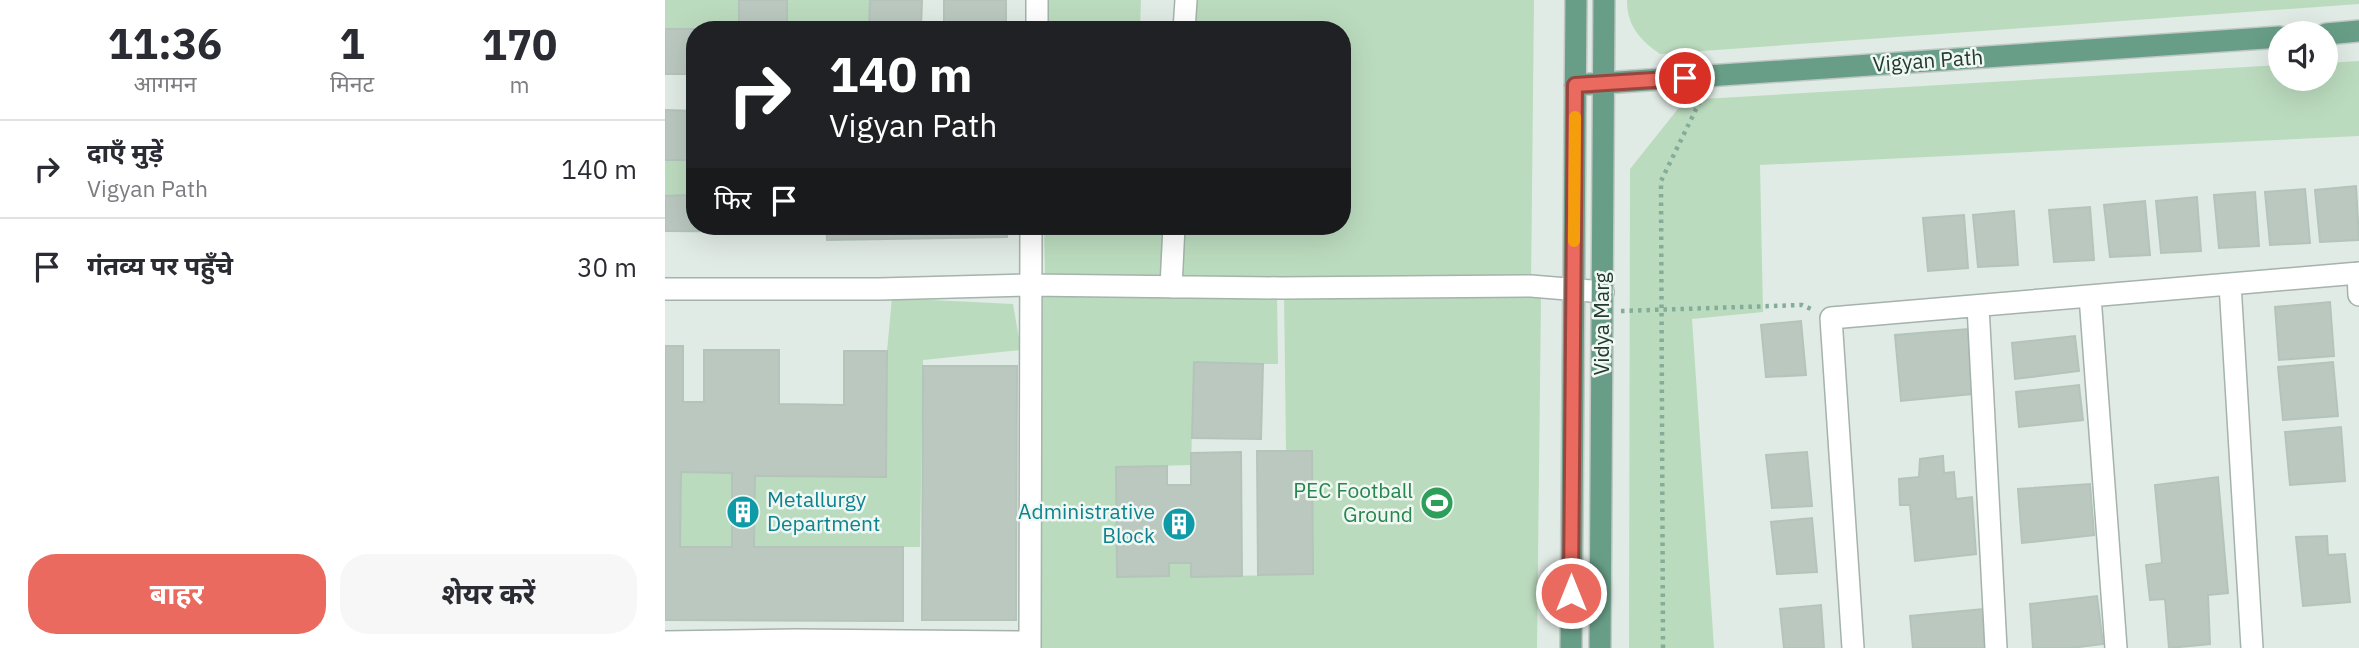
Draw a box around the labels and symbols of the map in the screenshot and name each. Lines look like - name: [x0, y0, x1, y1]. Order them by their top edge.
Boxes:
- street label: Vigyan Path: [1872, 42, 1984, 78]
- pin: [1655, 48, 1715, 108]
- street label: Vidya Marg: [1587, 272, 1615, 376]
- place label: PEC Football Ground: [1293, 476, 1413, 528]
- sports icon: PEC Football Ground: [1418, 484, 1456, 522]
- place label: Metallurgy Department: [767, 485, 880, 537]
- building icon: Metallurgy Department: [724, 493, 762, 531]
- place label: Administrative Block: [1018, 497, 1155, 549]
- building icon: Administrative Block: [1160, 505, 1198, 543]
- position arrow: [1534, 556, 1608, 630]

